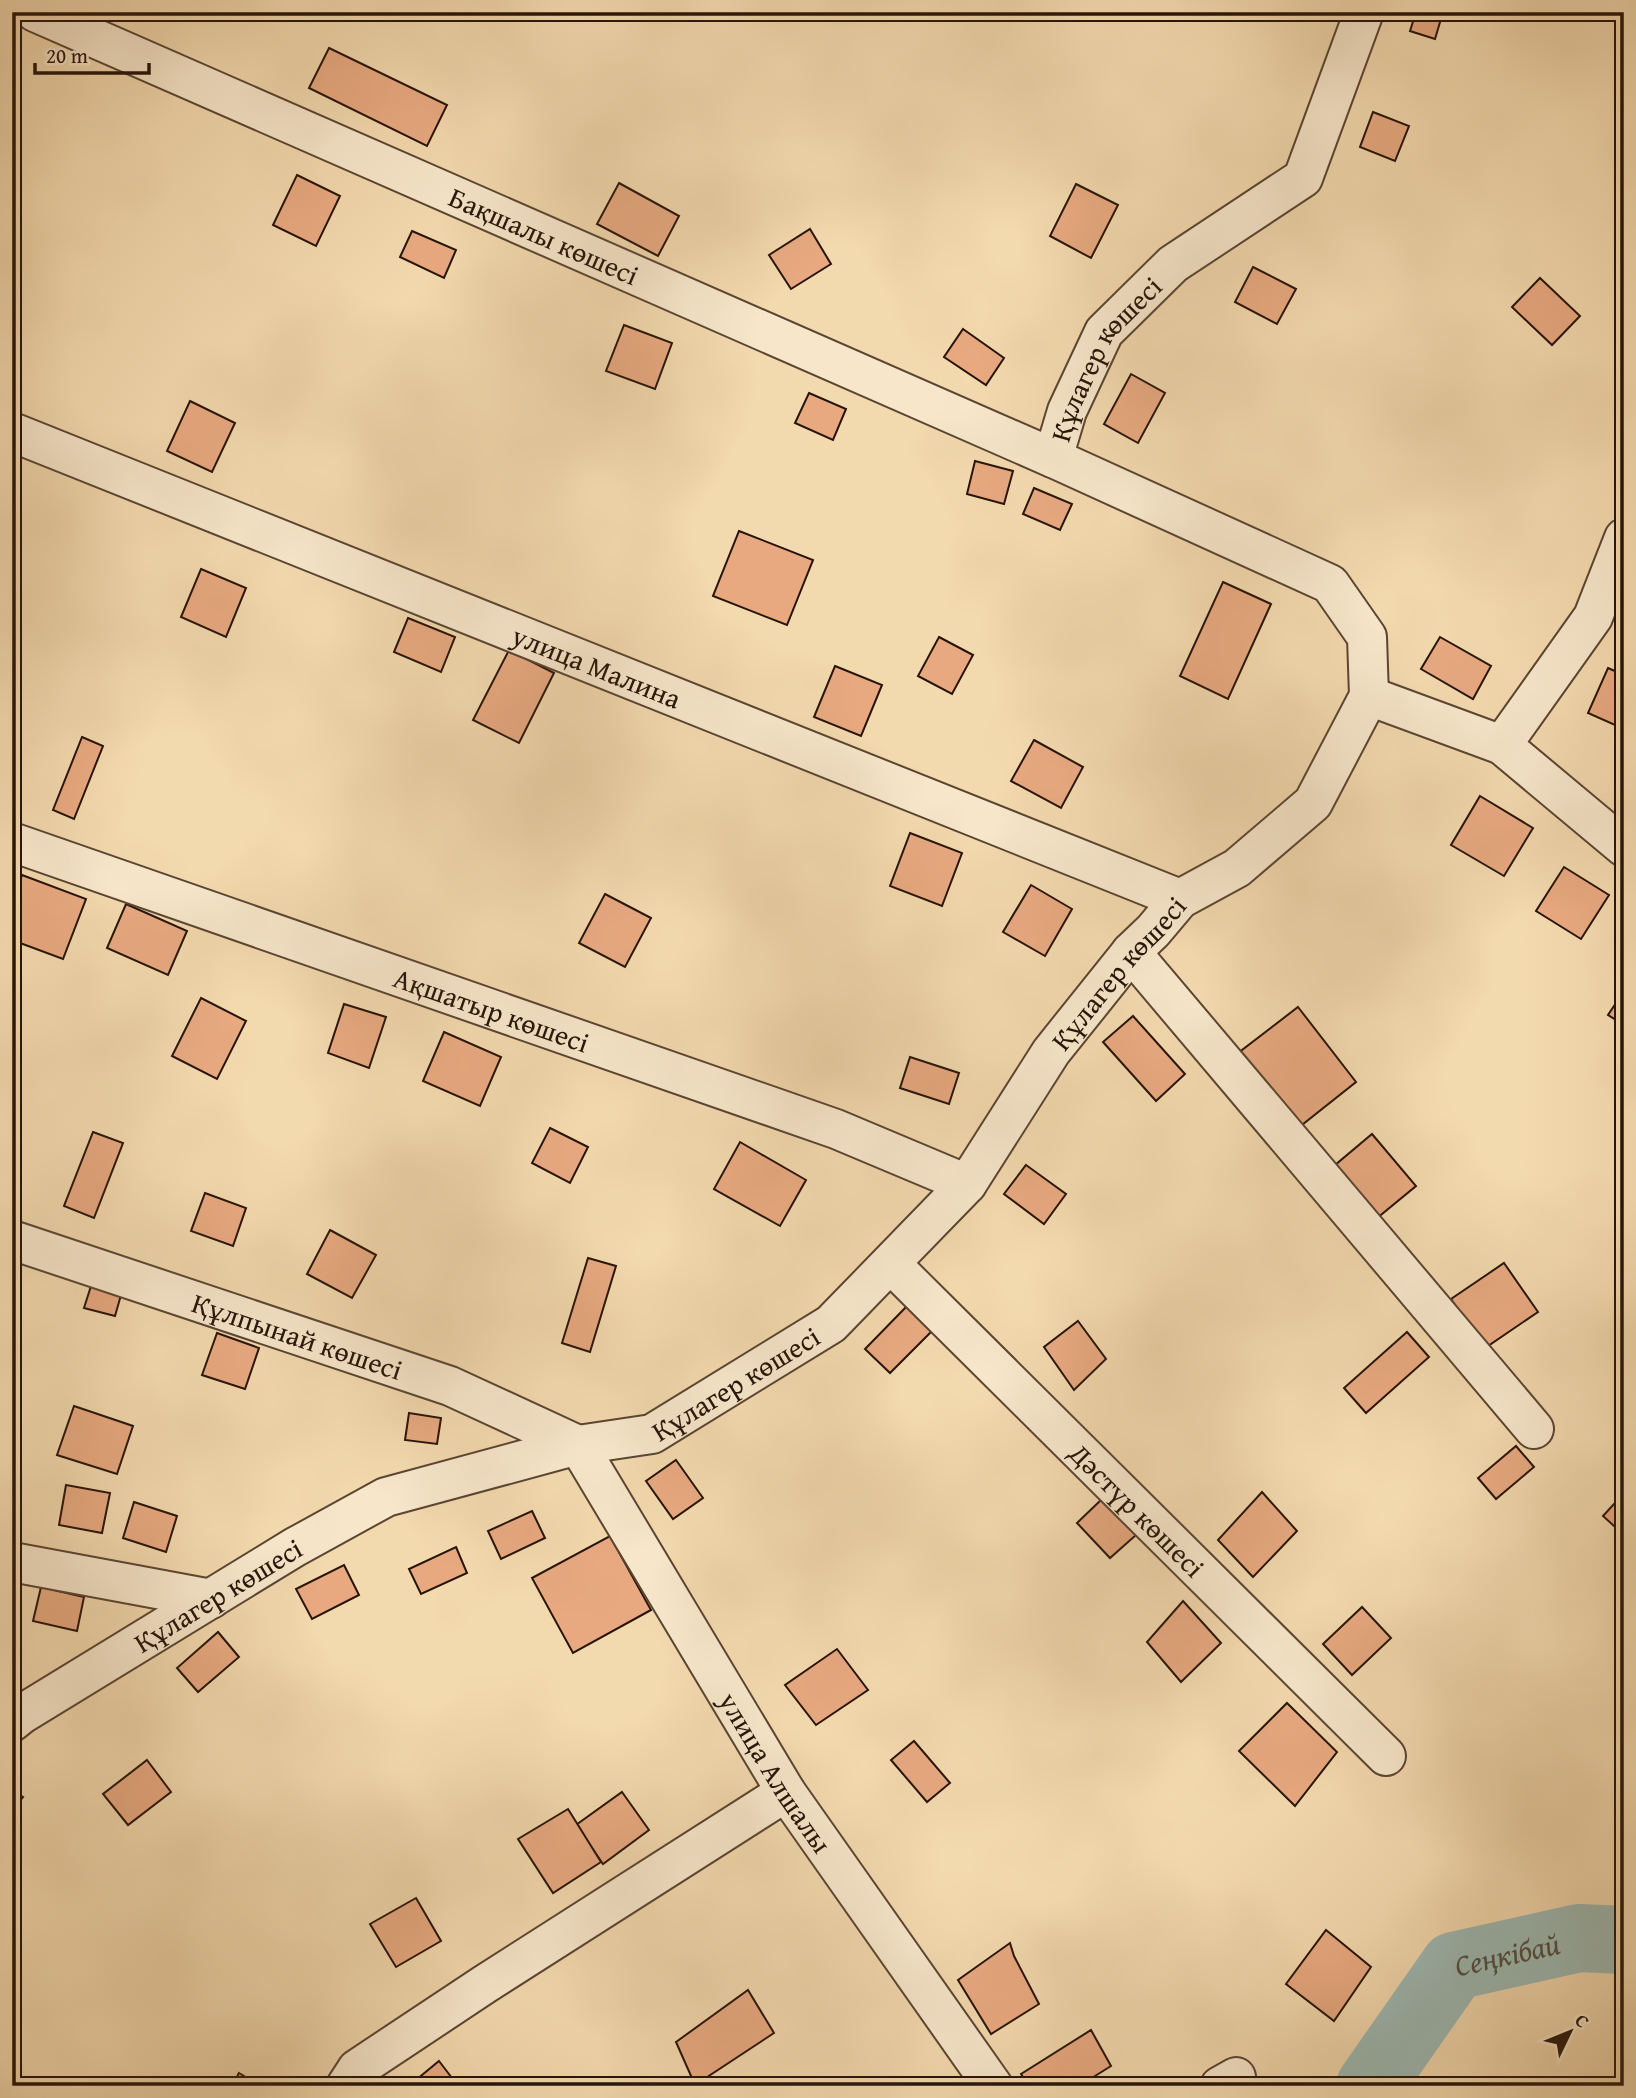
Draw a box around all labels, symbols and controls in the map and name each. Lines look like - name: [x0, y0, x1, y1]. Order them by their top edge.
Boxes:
- scale bar: [35, 32, 149, 76]
- text: 20 m: [46, 40, 88, 71]
- street label: Бақшалы көшесі: [443, 176, 646, 295]
- street label: Құлагер көшесі: [1039, 266, 1171, 446]
- street label: улица Малина: [505, 613, 688, 718]
- street label: Құлагер көшесі: [1040, 886, 1195, 1058]
- street label: Ақшатыр көшесі: [388, 956, 595, 1062]
- street label: Құлпынай көшесі: [187, 1281, 408, 1389]
- street label: Құлагер көшесі: [643, 1315, 827, 1450]
- street label: Дәстүр көшесі: [1060, 1432, 1215, 1586]
- street label: Құлагер көшесі: [125, 1527, 309, 1662]
- street label: улица Алшалы: [709, 1683, 843, 1861]
- water label: Сеңкібай: [1450, 1921, 1564, 1987]
- north arrow: [1534, 1996, 1604, 2066]
- text: С: [1569, 2007, 1597, 2034]

